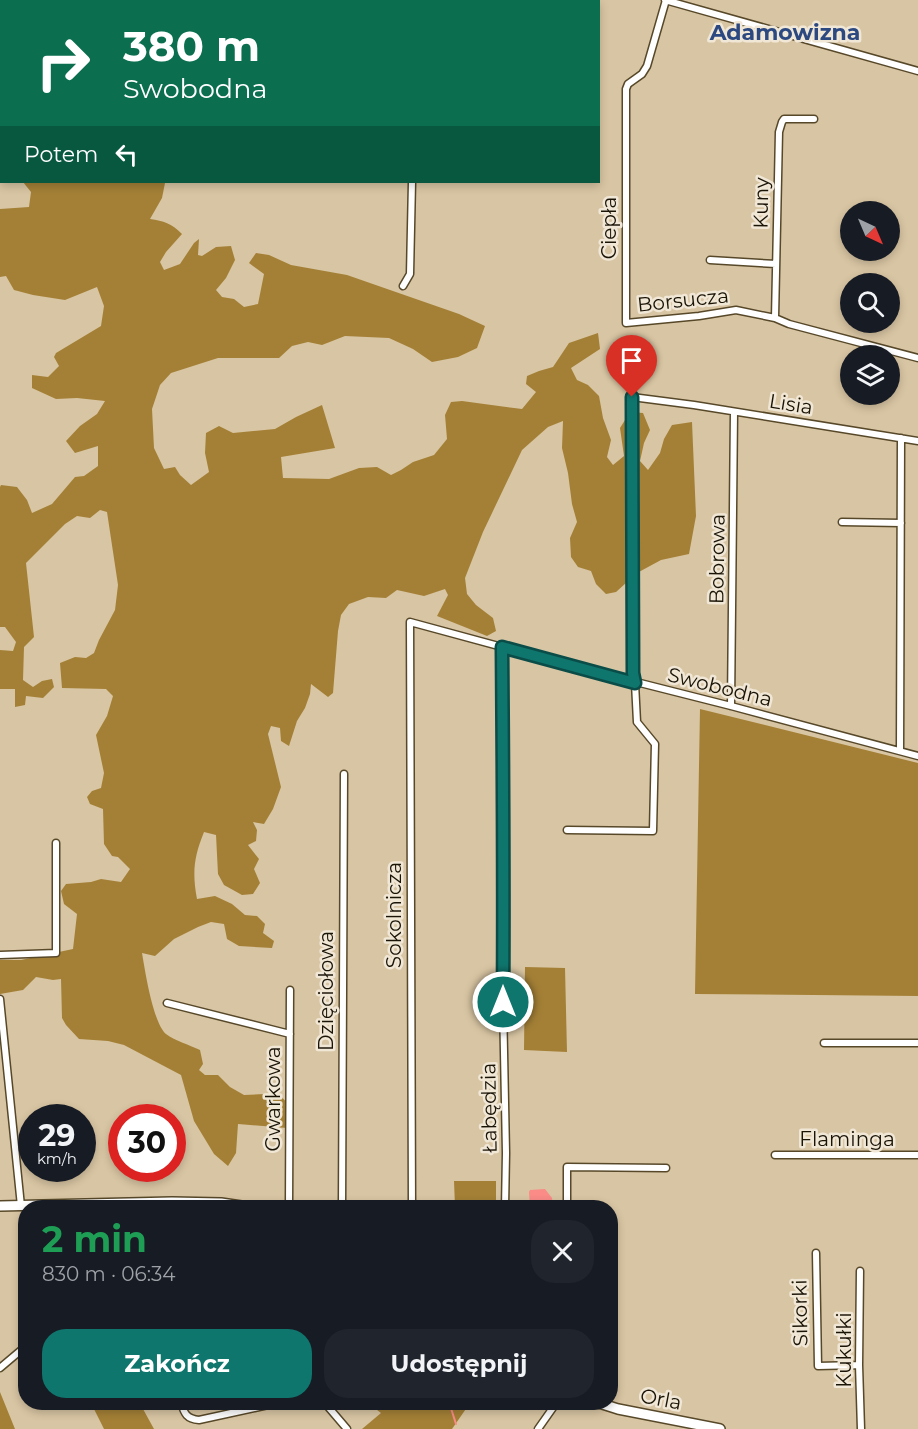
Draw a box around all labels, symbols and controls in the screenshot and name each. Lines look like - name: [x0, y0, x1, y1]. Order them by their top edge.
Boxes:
- district label: Adamowizna: [709, 19, 860, 46]
- text: 380 m: [123, 20, 260, 72]
- icon: right: [24, 24, 102, 102]
- text: Swobodna: [123, 72, 267, 105]
- icon: left: [110, 138, 143, 171]
- text: Potem: [24, 141, 98, 168]
- street label: Kuny: [749, 177, 773, 229]
- street label: Ciepła: [597, 197, 621, 259]
- north arrow: [840, 201, 900, 261]
- map controls: [840, 201, 900, 405]
- button: search: [840, 273, 900, 333]
- street label: Borsucza: [636, 283, 730, 317]
- pin: [606, 335, 657, 397]
- icon: arrive: [615, 344, 648, 377]
- button: layers: [840, 345, 900, 405]
- street label: Lisia: [767, 389, 815, 419]
- street label: Bobrowa: [704, 514, 730, 604]
- street label: Swobodna: [665, 662, 775, 712]
- street label: Sokolnicza: [382, 862, 406, 968]
- street label: Dzięciołowa: [314, 931, 338, 1051]
- position arrow: [471, 970, 535, 1034]
- street label: Gwarkowa: [261, 1046, 285, 1152]
- street label: Łabędzia: [476, 1063, 502, 1153]
- speed limit sign: 30: [108, 1104, 186, 1182]
- text: 29: [39, 1117, 75, 1154]
- street label: Flaminga: [799, 1127, 895, 1151]
- text: km/h: [37, 1149, 77, 1168]
- text: 2 min: [42, 1217, 147, 1261]
- button: close: [531, 1220, 594, 1283]
- text: 830 m · 06:34: [42, 1262, 175, 1286]
- street label: Sikorki: [787, 1279, 813, 1347]
- street label: Kukułki: [832, 1312, 856, 1388]
- button: Zakończ: [42, 1329, 312, 1398]
- button: Udostępnij: [324, 1329, 594, 1398]
- street label: Orla: [638, 1383, 684, 1415]

